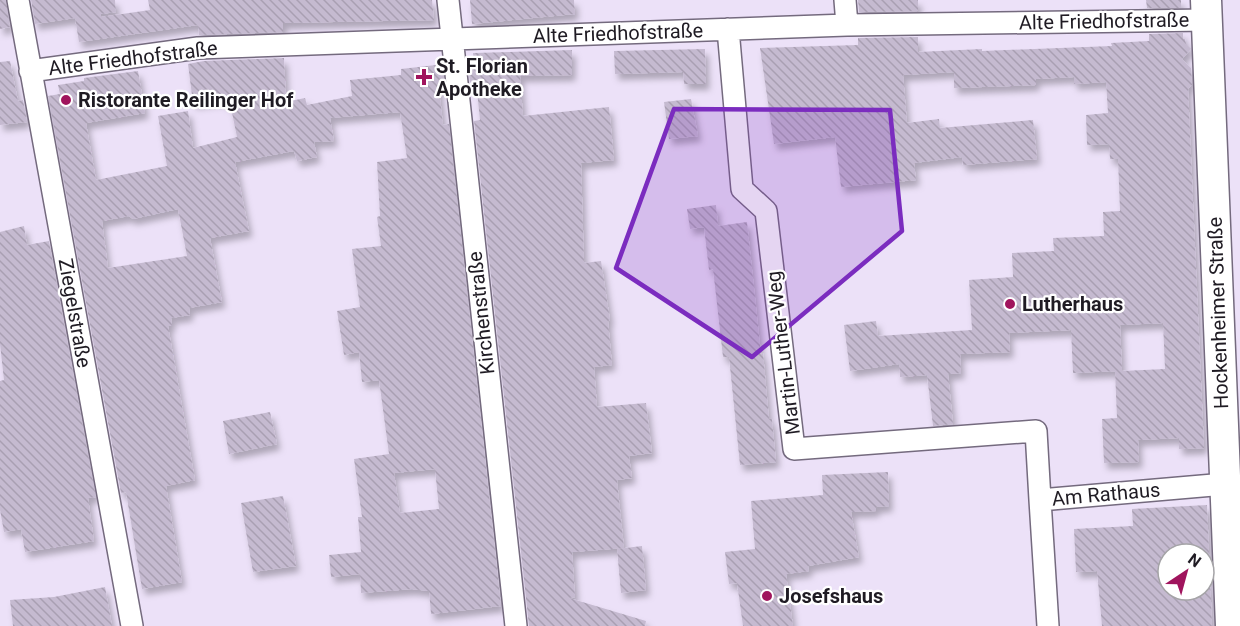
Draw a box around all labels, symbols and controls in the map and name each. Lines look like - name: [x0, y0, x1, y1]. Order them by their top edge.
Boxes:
- street label: Alte Friedhofstraße: [1019, 8, 1189, 34]
- street label: Alte Friedhofstraße: [532, 18, 704, 48]
- street label: Alte Friedhofstraße: [47, 36, 219, 80]
- place label: St. Florian Apotheke: [436, 54, 528, 101]
- marker: St. Florian Apotheke: [417, 70, 431, 84]
- place label: Ristorante Reilinger Hof: [78, 88, 294, 112]
- marker: Ristorante Reilinger Hof: [59, 93, 73, 107]
- street label: Hockenheimer Straße: [1203, 216, 1233, 410]
- street label: Kirchenstraße: [463, 250, 499, 376]
- street label: Ziegelstraße: [54, 256, 96, 370]
- street label: Martin-Luther-Weg: [761, 270, 805, 436]
- place label: Lutherhaus: [1022, 292, 1123, 316]
- marker: Lutherhaus: [1003, 297, 1017, 311]
- street label: Am Rathaus: [1051, 477, 1161, 511]
- north arrow: [1156, 542, 1216, 602]
- text: N: [1184, 549, 1205, 571]
- place label: Josefshaus: [779, 584, 883, 608]
- marker: Josefshaus: [760, 589, 774, 603]

